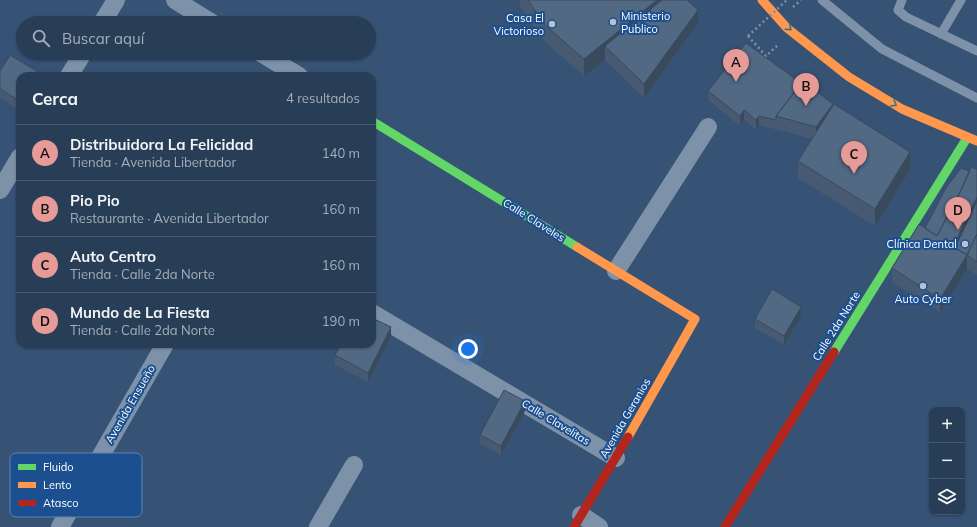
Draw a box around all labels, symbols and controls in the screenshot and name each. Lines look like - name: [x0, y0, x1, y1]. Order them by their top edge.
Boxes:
- place label: Ministerio Publico: [621, 9, 670, 36]
- place label: Casa El Victorioso: [494, 11, 544, 38]
- search box: [16, 16, 376, 60]
- marker: Ministerio Publico: [608, 17, 618, 27]
- marker: Casa El Victorioso: [547, 19, 557, 29]
- one-way arrow: [784, 24, 791, 31]
- icon: search: [30, 27, 52, 49]
- text: Buscar aquí: [62, 29, 144, 48]
- pin: A: [723, 49, 749, 82]
- pin: B: [793, 73, 819, 106]
- text: Cerca: [32, 88, 78, 109]
- text: 4 resultados: [286, 90, 360, 106]
- one-way arrow: [890, 100, 897, 107]
- text: Distribuidora La Felicidad: [70, 135, 253, 154]
- pin: C: [841, 141, 867, 174]
- text: A: [40, 145, 50, 161]
- text: 140 m: [322, 145, 360, 161]
- text: Tienda · Avenida Libertador: [70, 154, 236, 170]
- text: Pio Pio: [70, 191, 120, 210]
- street label: Calle Claveles: [500, 195, 568, 245]
- pin: D: [945, 197, 971, 230]
- text: B: [41, 201, 49, 217]
- text: 160 m: [322, 201, 360, 217]
- text: Restaurante · Avenida Libertador: [70, 210, 269, 226]
- place label: Clínica Dental: [887, 237, 957, 251]
- marker: Clínica Dental: [960, 239, 970, 249]
- text: Auto Centro: [70, 247, 156, 266]
- text: C: [41, 257, 49, 273]
- text: 160 m: [322, 257, 360, 273]
- text: Tienda · Calle 2da Norte: [70, 266, 215, 282]
- marker: Auto Cyber: [918, 281, 928, 291]
- street label: Calle 2da Norte: [809, 289, 863, 363]
- place label: Auto Cyber: [894, 292, 952, 306]
- text: Mundo de La Fiesta: [70, 303, 210, 322]
- text: D: [40, 313, 50, 329]
- text: 190 m: [322, 313, 360, 329]
- text: Tienda · Calle 2da Norte: [70, 322, 215, 338]
- your location: [458, 339, 478, 359]
- street label: Avenida Ensueño: [102, 362, 158, 446]
- street label: Avenida Geranios: [596, 376, 654, 460]
- street label: Calle Clavelitas: [519, 396, 593, 448]
- map controls: [929, 407, 965, 515]
- button: +: [929, 407, 965, 443]
- button: −: [929, 443, 965, 479]
- legend: [10, 453, 142, 517]
- text: Fluido: [43, 460, 74, 474]
- text: Lento: [43, 478, 71, 492]
- button: layers: [929, 479, 965, 515]
- text: Atasco: [43, 496, 78, 510]

